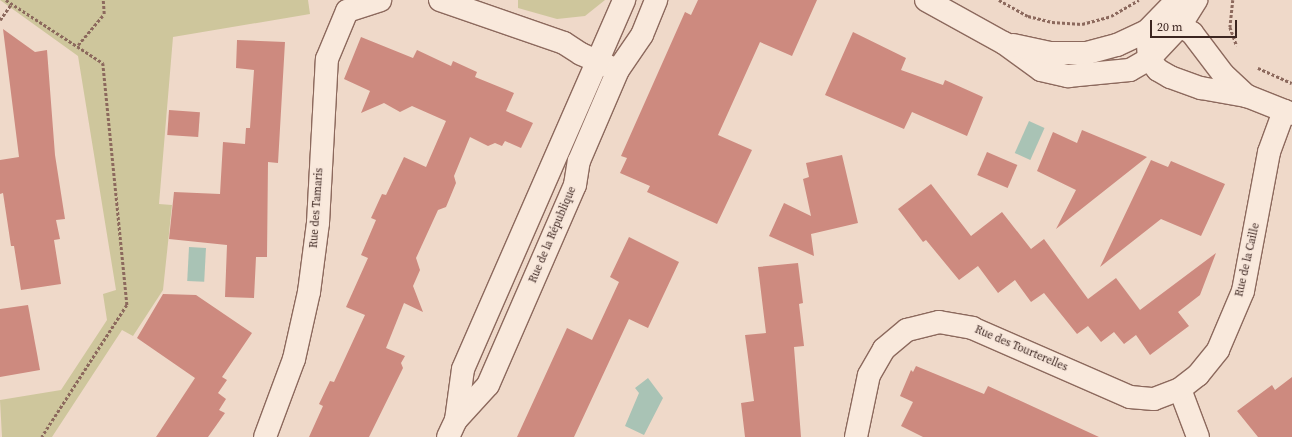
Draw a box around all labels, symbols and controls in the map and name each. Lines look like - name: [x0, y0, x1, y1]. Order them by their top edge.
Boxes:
- scale bar: [1152, 12, 1239, 38]
- text: 20 m: [1157, 19, 1183, 35]
- street label: Rue des Tamaris: [308, 167, 326, 249]
- street label: Rue de la République: [527, 185, 579, 285]
- street label: Rue de la Caille: [1233, 222, 1263, 298]
- street label: Rue des Tourterelles: [972, 323, 1070, 375]

